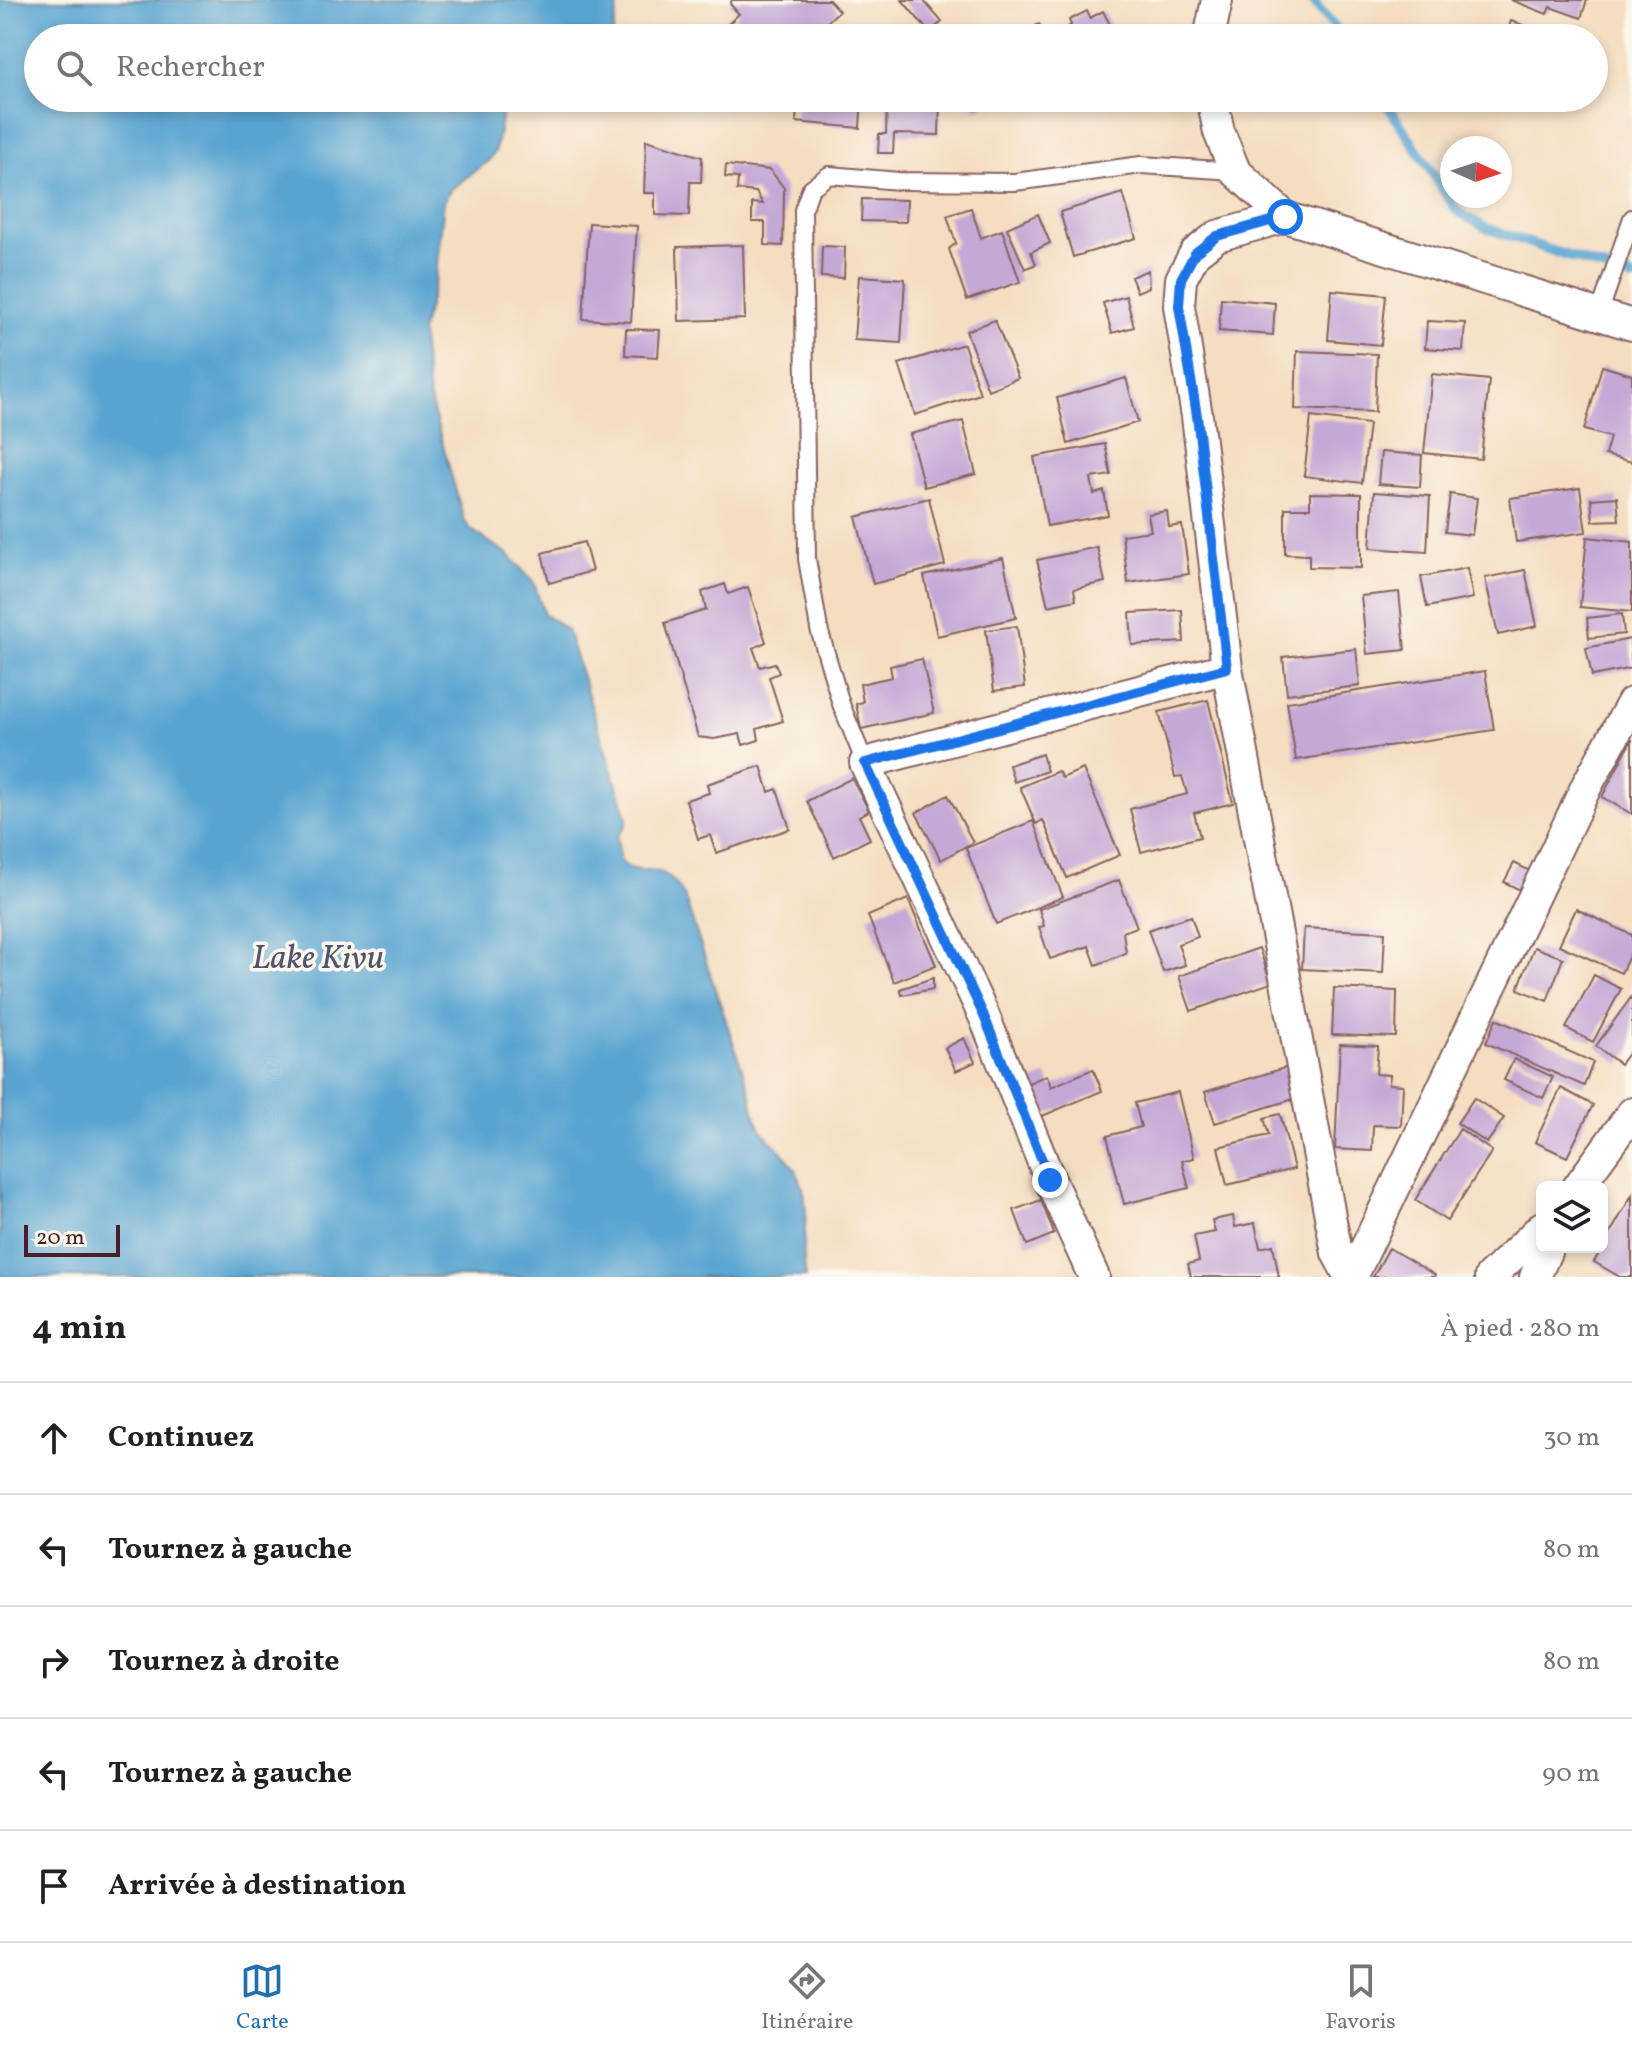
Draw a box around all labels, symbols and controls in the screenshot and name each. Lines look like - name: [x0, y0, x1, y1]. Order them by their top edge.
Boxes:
- search box: [24, 24, 1608, 112]
- icon: search: [52, 46, 96, 90]
- text: Rechercher: [116, 47, 265, 89]
- north arrow: [1440, 136, 1512, 208]
- route start: [1267, 199, 1303, 235]
- water label: Lake Kivu: [252, 936, 384, 983]
- route end: [1032, 1162, 1068, 1198]
- map controls: [1536, 1181, 1608, 1253]
- button: layers: [1536, 1181, 1608, 1253]
- scale bar: [24, 1221, 120, 1257]
- text: 20 m: [36, 1223, 85, 1254]
- text: 4 min: [32, 1306, 127, 1353]
- text: À pied · 280 m: [1440, 1311, 1600, 1347]
- icon: ahead: [32, 1416, 76, 1460]
- text: Continuez: [108, 1417, 254, 1459]
- text: 30 m: [1543, 1420, 1600, 1456]
- icon: left: [32, 1528, 76, 1572]
- text: Tournez à gauche: [108, 1529, 352, 1571]
- text: 80 m: [1543, 1532, 1600, 1568]
- icon: right: [32, 1640, 76, 1684]
- text: Tournez à droite: [108, 1641, 340, 1683]
- text: 80 m: [1543, 1644, 1600, 1680]
- icon: left: [32, 1752, 76, 1796]
- text: Tournez à gauche: [108, 1753, 352, 1795]
- text: 90 m: [1542, 1756, 1600, 1792]
- icon: arrive: [32, 1864, 76, 1908]
- text: Arrivée à destination: [108, 1865, 407, 1907]
- tab: Carte: [236, 1959, 289, 2038]
- tab: Itinéraire: [761, 1959, 853, 2038]
- tab: Favoris: [1326, 1959, 1396, 2038]

